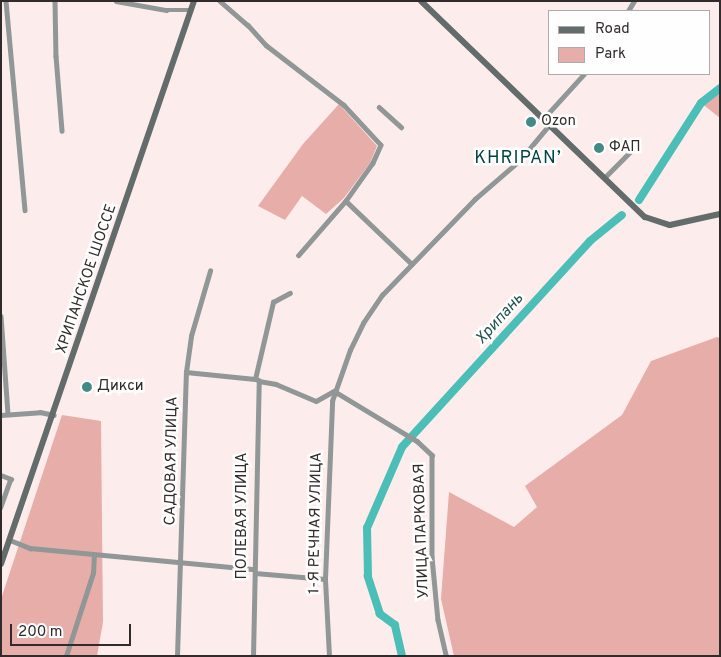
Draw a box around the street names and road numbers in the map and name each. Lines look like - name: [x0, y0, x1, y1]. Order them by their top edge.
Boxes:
- street label: ХРИПАНСКОЕ ШОССЕ: [53, 202, 121, 356]
- street label: САДОВАЯ УЛИЦА: [162, 396, 182, 526]
- street label: ПОЛЕВАЯ УЛИЦА: [234, 452, 252, 580]
- street label: 1-Я РЕЧНАЯ УЛИЦА: [306, 452, 326, 594]
- street label: УЛИЦА ПАРКОВАЯ: [411, 463, 433, 599]

